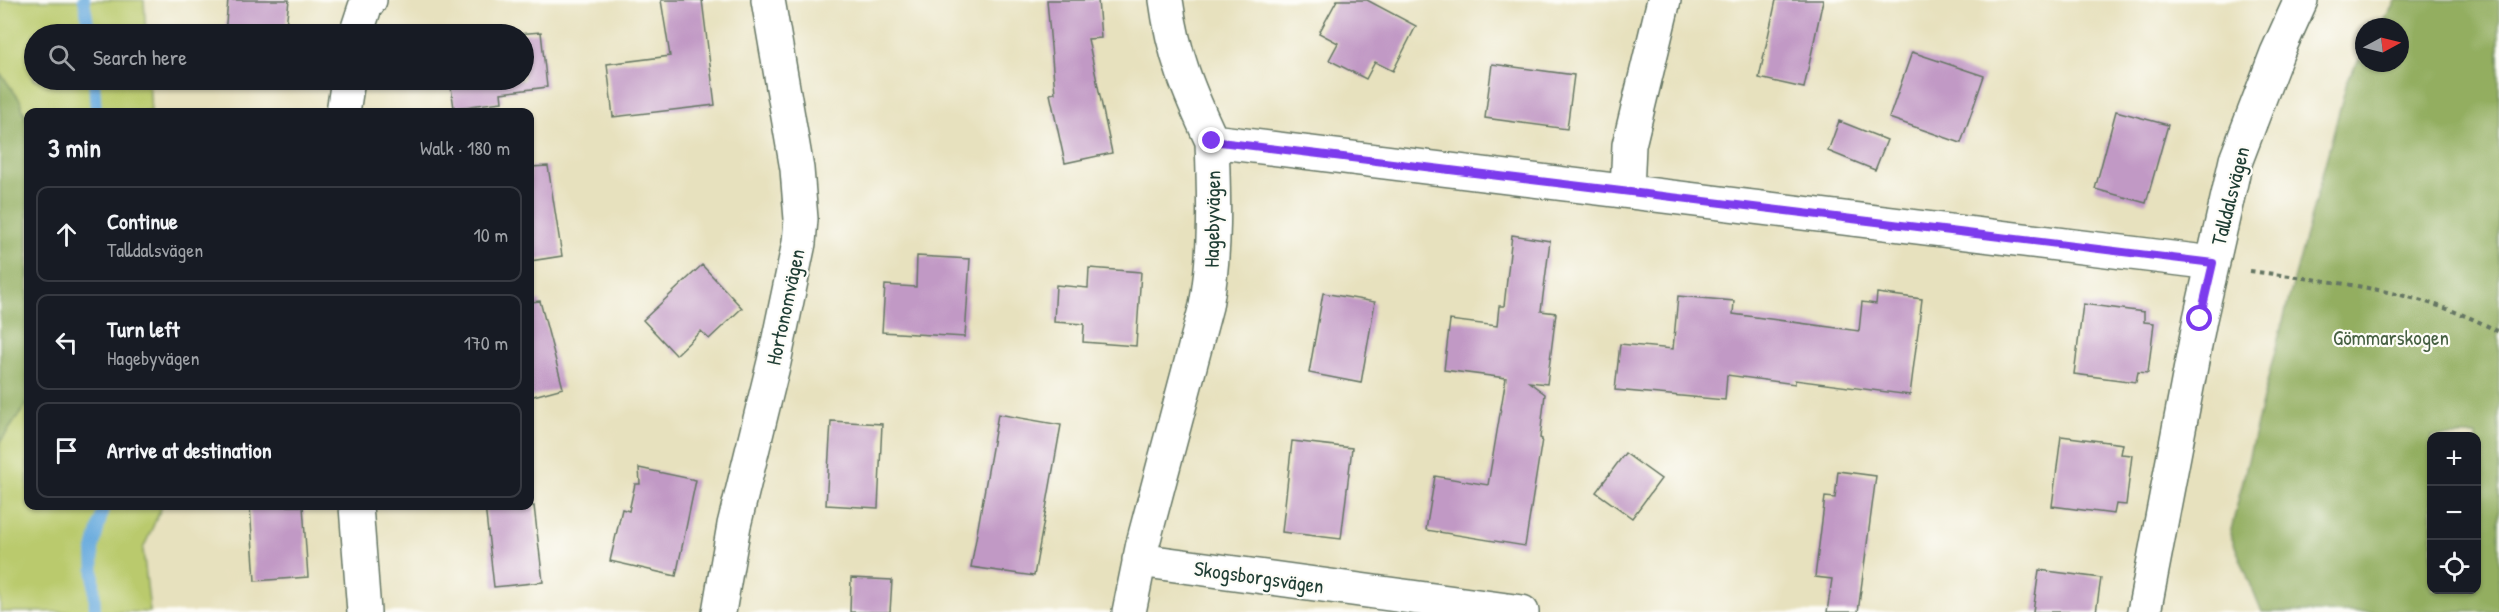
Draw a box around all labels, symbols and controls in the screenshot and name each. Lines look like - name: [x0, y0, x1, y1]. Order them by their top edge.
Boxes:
- north arrow: [2355, 18, 2409, 72]
- search box: [24, 24, 534, 90]
- icon: search: [45, 41, 78, 74]
- text: Search here: [93, 42, 187, 72]
- route end: [1198, 127, 1224, 153]
- text: 3 min: [48, 130, 101, 165]
- text: Walk · 180 m: [420, 134, 510, 161]
- street label: Talldalsvägen: [2204, 143, 2256, 249]
- street label: Hagebyvägen: [1197, 170, 1227, 268]
- text: Continue: [107, 206, 178, 236]
- icon: ahead: [50, 218, 83, 251]
- text: 10 m: [474, 221, 508, 248]
- text: Talldalsvägen: [107, 236, 203, 263]
- street label: Hortonomvägen: [759, 246, 811, 368]
- route start: [2186, 305, 2212, 331]
- text: Turn left: [107, 314, 180, 344]
- park label: Gömmarskogen: [2333, 323, 2449, 352]
- icon: left: [50, 326, 83, 359]
- text: 170 m: [464, 329, 508, 356]
- text: Hagebyvägen: [107, 344, 200, 371]
- map controls: [2427, 432, 2481, 594]
- button: +: [2427, 432, 2481, 486]
- icon: arrive: [50, 434, 83, 467]
- text: Arrive at destination: [107, 435, 272, 465]
- button: −: [2427, 486, 2481, 540]
- button: locate: [2427, 540, 2481, 594]
- street label: Skogsborgsvägen: [1192, 554, 1326, 600]

